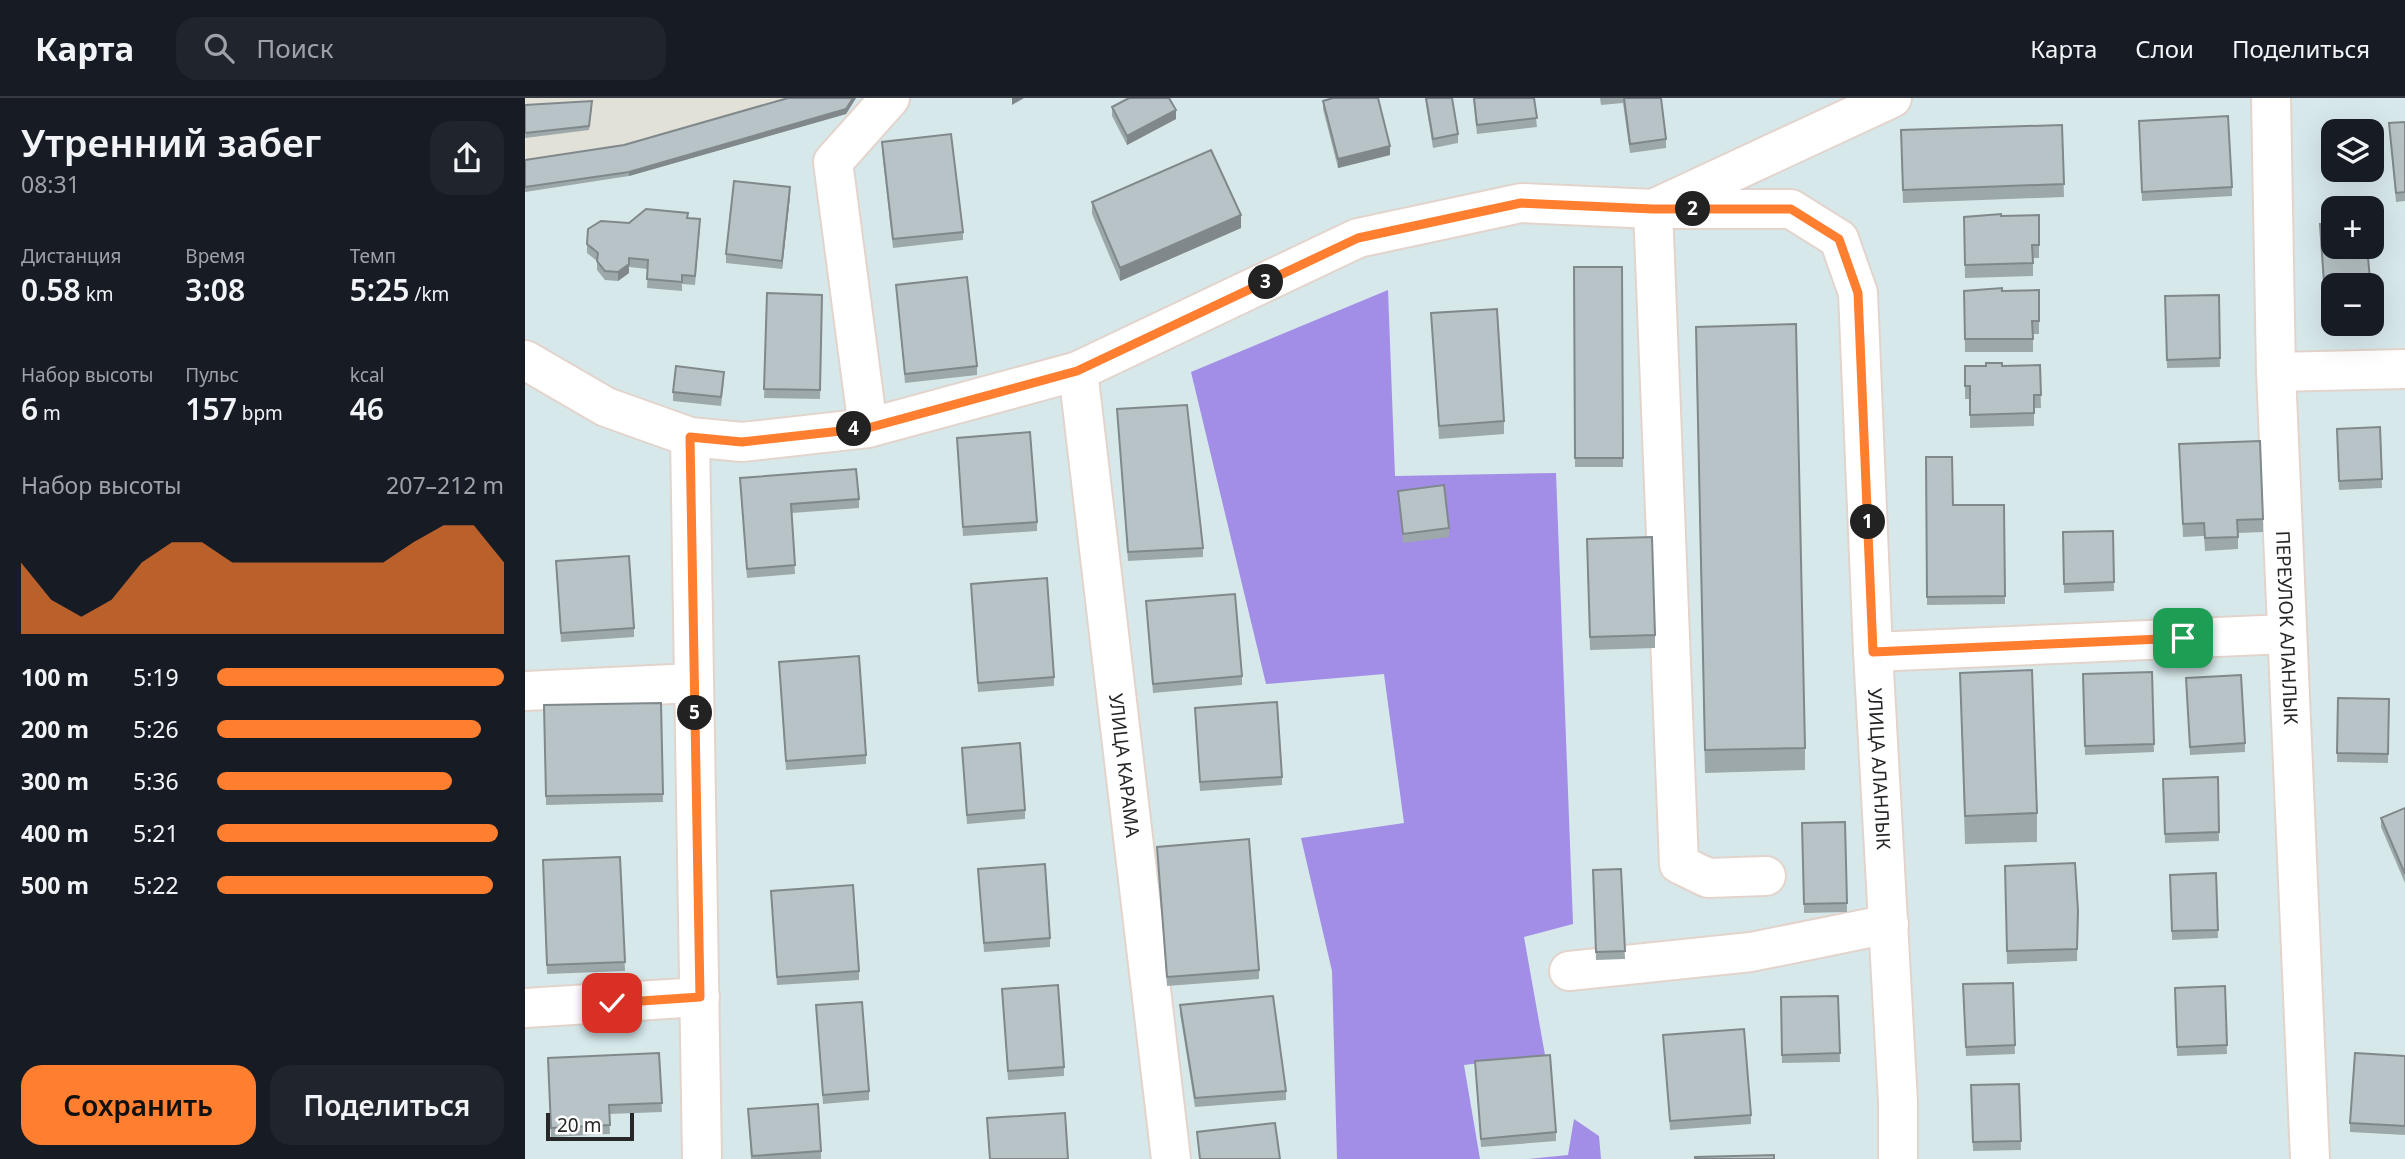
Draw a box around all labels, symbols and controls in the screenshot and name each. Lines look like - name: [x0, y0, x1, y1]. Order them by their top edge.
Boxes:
- search box: [176, 17, 666, 80]
- text: Карта: [35, 26, 134, 71]
- icon: search: [200, 29, 238, 67]
- text: Поиск: [256, 30, 333, 66]
- text: Карта: [2030, 32, 2097, 65]
- text: Слои: [2135, 32, 2194, 65]
- text: Поделиться: [2232, 32, 2370, 65]
- text: Утренний забег: [21, 116, 321, 168]
- map controls: [2321, 119, 2384, 336]
- button: layers: [2321, 119, 2384, 182]
- button: share: [430, 121, 504, 195]
- text: 08:31: [21, 168, 80, 200]
- pin: 2: [1675, 192, 1711, 226]
- text: 2: [1687, 195, 1698, 221]
- button: +: [2321, 196, 2384, 259]
- text: Дистанция: [21, 243, 121, 269]
- text: Время: [185, 243, 245, 269]
- text: Темп: [350, 243, 396, 269]
- pin: 3: [1249, 264, 1283, 300]
- text: 3: [1260, 268, 1271, 294]
- text: 0.58: [21, 269, 81, 310]
- text: 3:08: [185, 269, 245, 310]
- text: 5:25: [350, 269, 409, 310]
- button: −: [2321, 273, 2384, 336]
- text: km: [81, 281, 114, 307]
- text: /km: [409, 281, 449, 307]
- text: Набор высоты: [21, 362, 153, 388]
- text: Пульс: [185, 362, 239, 388]
- text: kcal: [350, 362, 384, 388]
- text: 6: [21, 388, 38, 429]
- text: 157: [185, 388, 237, 429]
- text: 46: [350, 388, 384, 429]
- text: m: [38, 400, 61, 426]
- text: bpm: [237, 400, 283, 426]
- pin: 4: [837, 412, 871, 446]
- text: 4: [848, 415, 859, 441]
- text: Набор высоты: [21, 469, 181, 501]
- text: 207–212 m: [386, 469, 504, 501]
- pin: 1: [1851, 504, 1885, 540]
- text: 1: [1862, 508, 1873, 534]
- street label: ПЕРЕУЛОК АЛАНЛЫК: [2270, 530, 2304, 725]
- pin: [2153, 608, 2213, 668]
- icon: arrive: [2164, 619, 2202, 657]
- text: 100 m: [21, 661, 89, 693]
- text: 5:19: [133, 661, 179, 693]
- street label: УЛИЦА АЛАНЛЫК: [1862, 687, 1897, 850]
- street label: УЛИЦА КАРАМА: [1103, 692, 1146, 840]
- pin: 5: [677, 696, 713, 730]
- text: 5: [689, 699, 700, 725]
- text: 200 m: [21, 713, 89, 745]
- text: 5:26: [133, 713, 179, 745]
- text: 300 m: [21, 765, 89, 797]
- text: 5:36: [133, 765, 179, 797]
- text: 400 m: [21, 817, 89, 849]
- text: 5:21: [133, 817, 179, 849]
- text: 500 m: [21, 869, 89, 901]
- text: 5:22: [133, 869, 179, 901]
- pin: [582, 973, 642, 1033]
- icon: check: [593, 984, 631, 1022]
- button: Сохранить: [21, 1065, 256, 1145]
- button: Поделиться: [270, 1065, 504, 1145]
- scale bar: [546, 1110, 633, 1142]
- text: 20 m: [557, 1112, 601, 1138]

